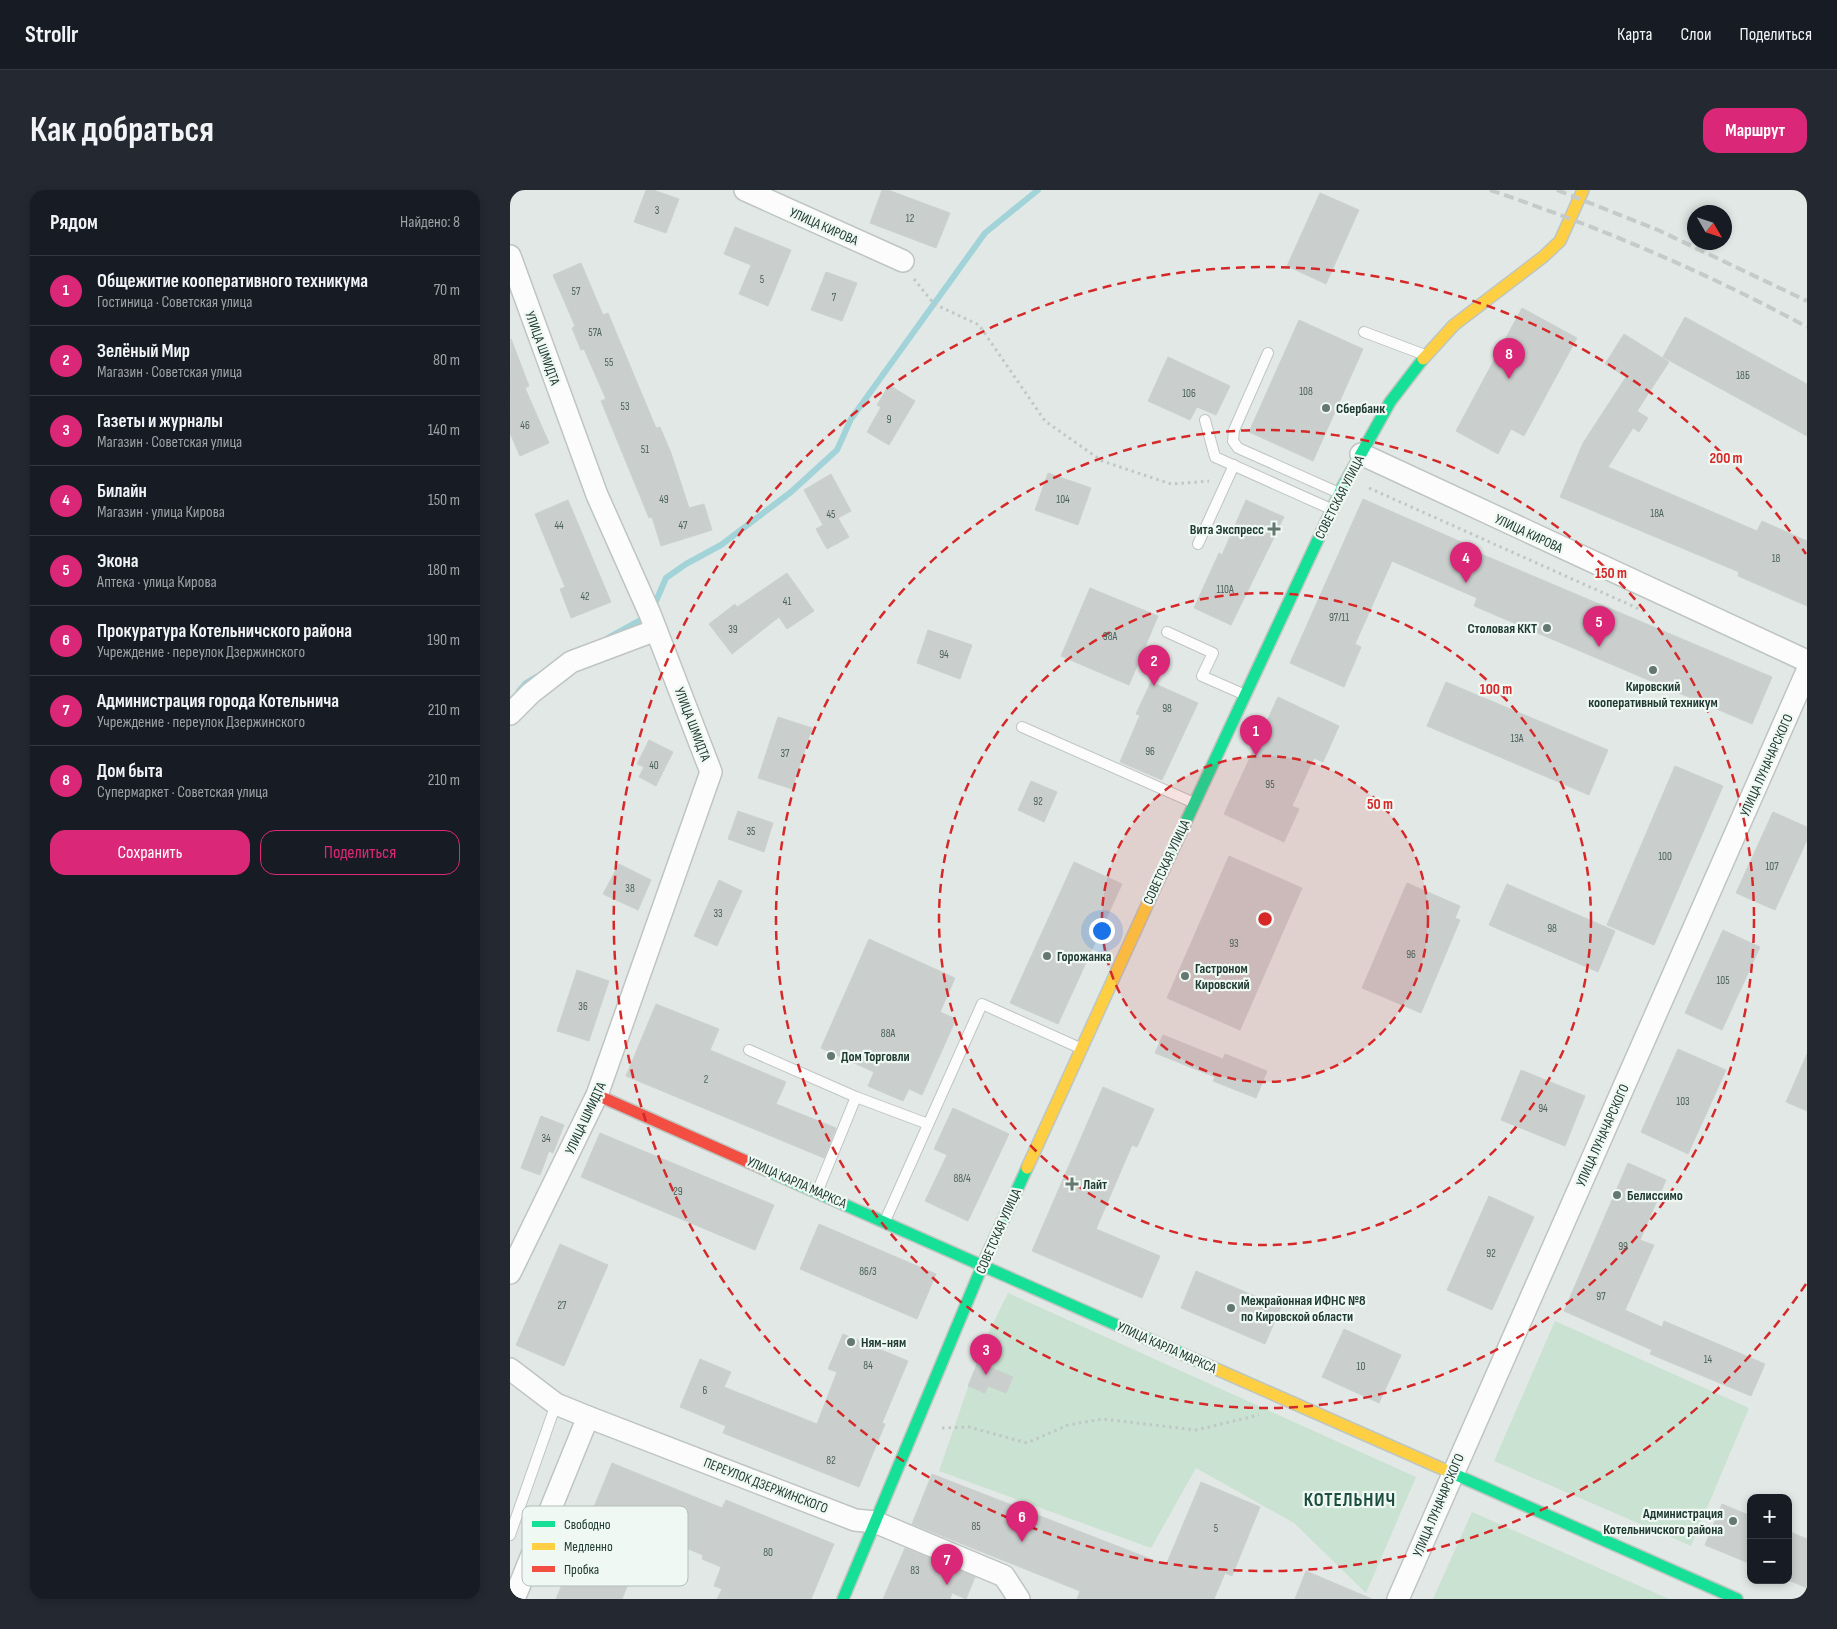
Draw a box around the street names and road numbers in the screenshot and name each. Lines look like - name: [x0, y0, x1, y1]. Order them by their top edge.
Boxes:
- street label: УЛИЦА КИРОВА: [787, 204, 862, 250]
- street label: УЛИЦА ШМИДТА: [521, 309, 564, 389]
- street label: СОВЕТСКАЯ УЛИЦА: [1311, 452, 1368, 542]
- street label: УЛИЦА КИРОВА: [1492, 510, 1566, 557]
- street label: УЛИЦА ШМИДТА: [671, 685, 715, 764]
- street label: УЛИЦА ЛУНАЧАРСКОГО: [1736, 711, 1797, 819]
- street label: СОВЕТСКАЯ УЛИЦА: [1139, 816, 1194, 907]
- street label: УЛИЦА ШМИДТА: [561, 1078, 610, 1157]
- street label: УЛИЦА ЛУНАЧАРСКОГО: [1572, 1081, 1633, 1189]
- street label: УЛИЦА КАРЛА МАРКСА: [744, 1153, 850, 1212]
- street label: СОВЕТСКАЯ УЛИЦА: [972, 1185, 1025, 1276]
- street label: УЛИЦА КАРЛА МАРКСА: [1114, 1318, 1220, 1377]
- street label: УЛИЦА ЛУНАЧАРСКОГО: [1409, 1451, 1468, 1559]
- street label: ПЕРЕУЛОК ДЗЕРЖИНСКОГО: [701, 1454, 830, 1517]

